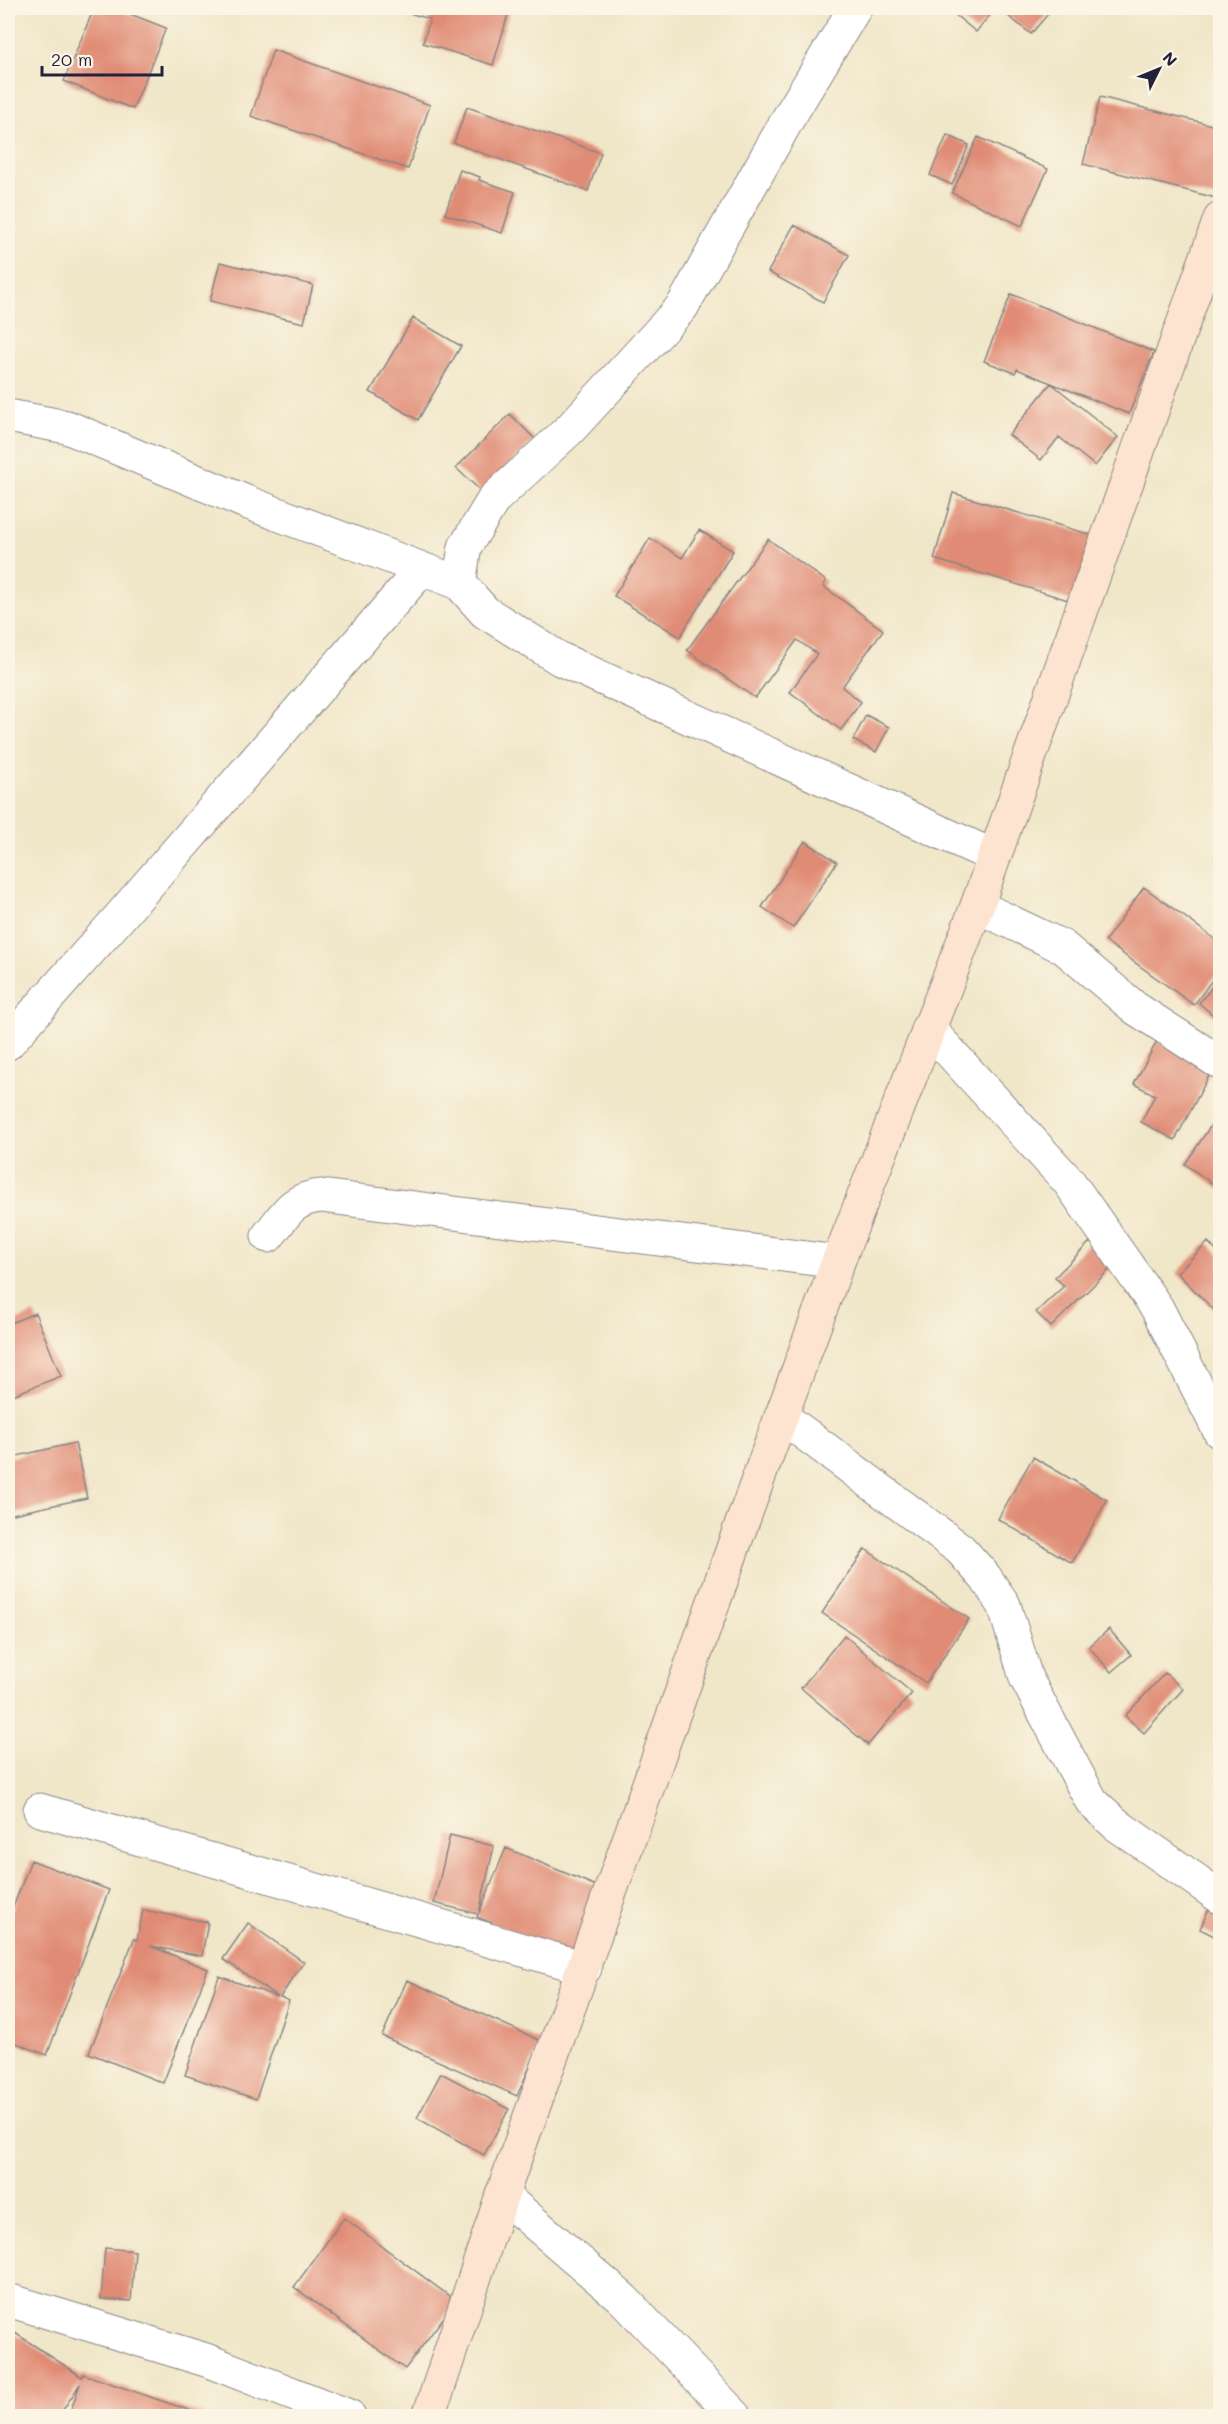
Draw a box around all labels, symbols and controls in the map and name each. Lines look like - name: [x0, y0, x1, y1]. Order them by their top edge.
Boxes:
- scale bar: [42, 39, 162, 77]
- north arrow: [1129, 39, 1189, 99]
- text: 20 m: [51, 47, 92, 71]
- text: N: [1159, 47, 1182, 70]

